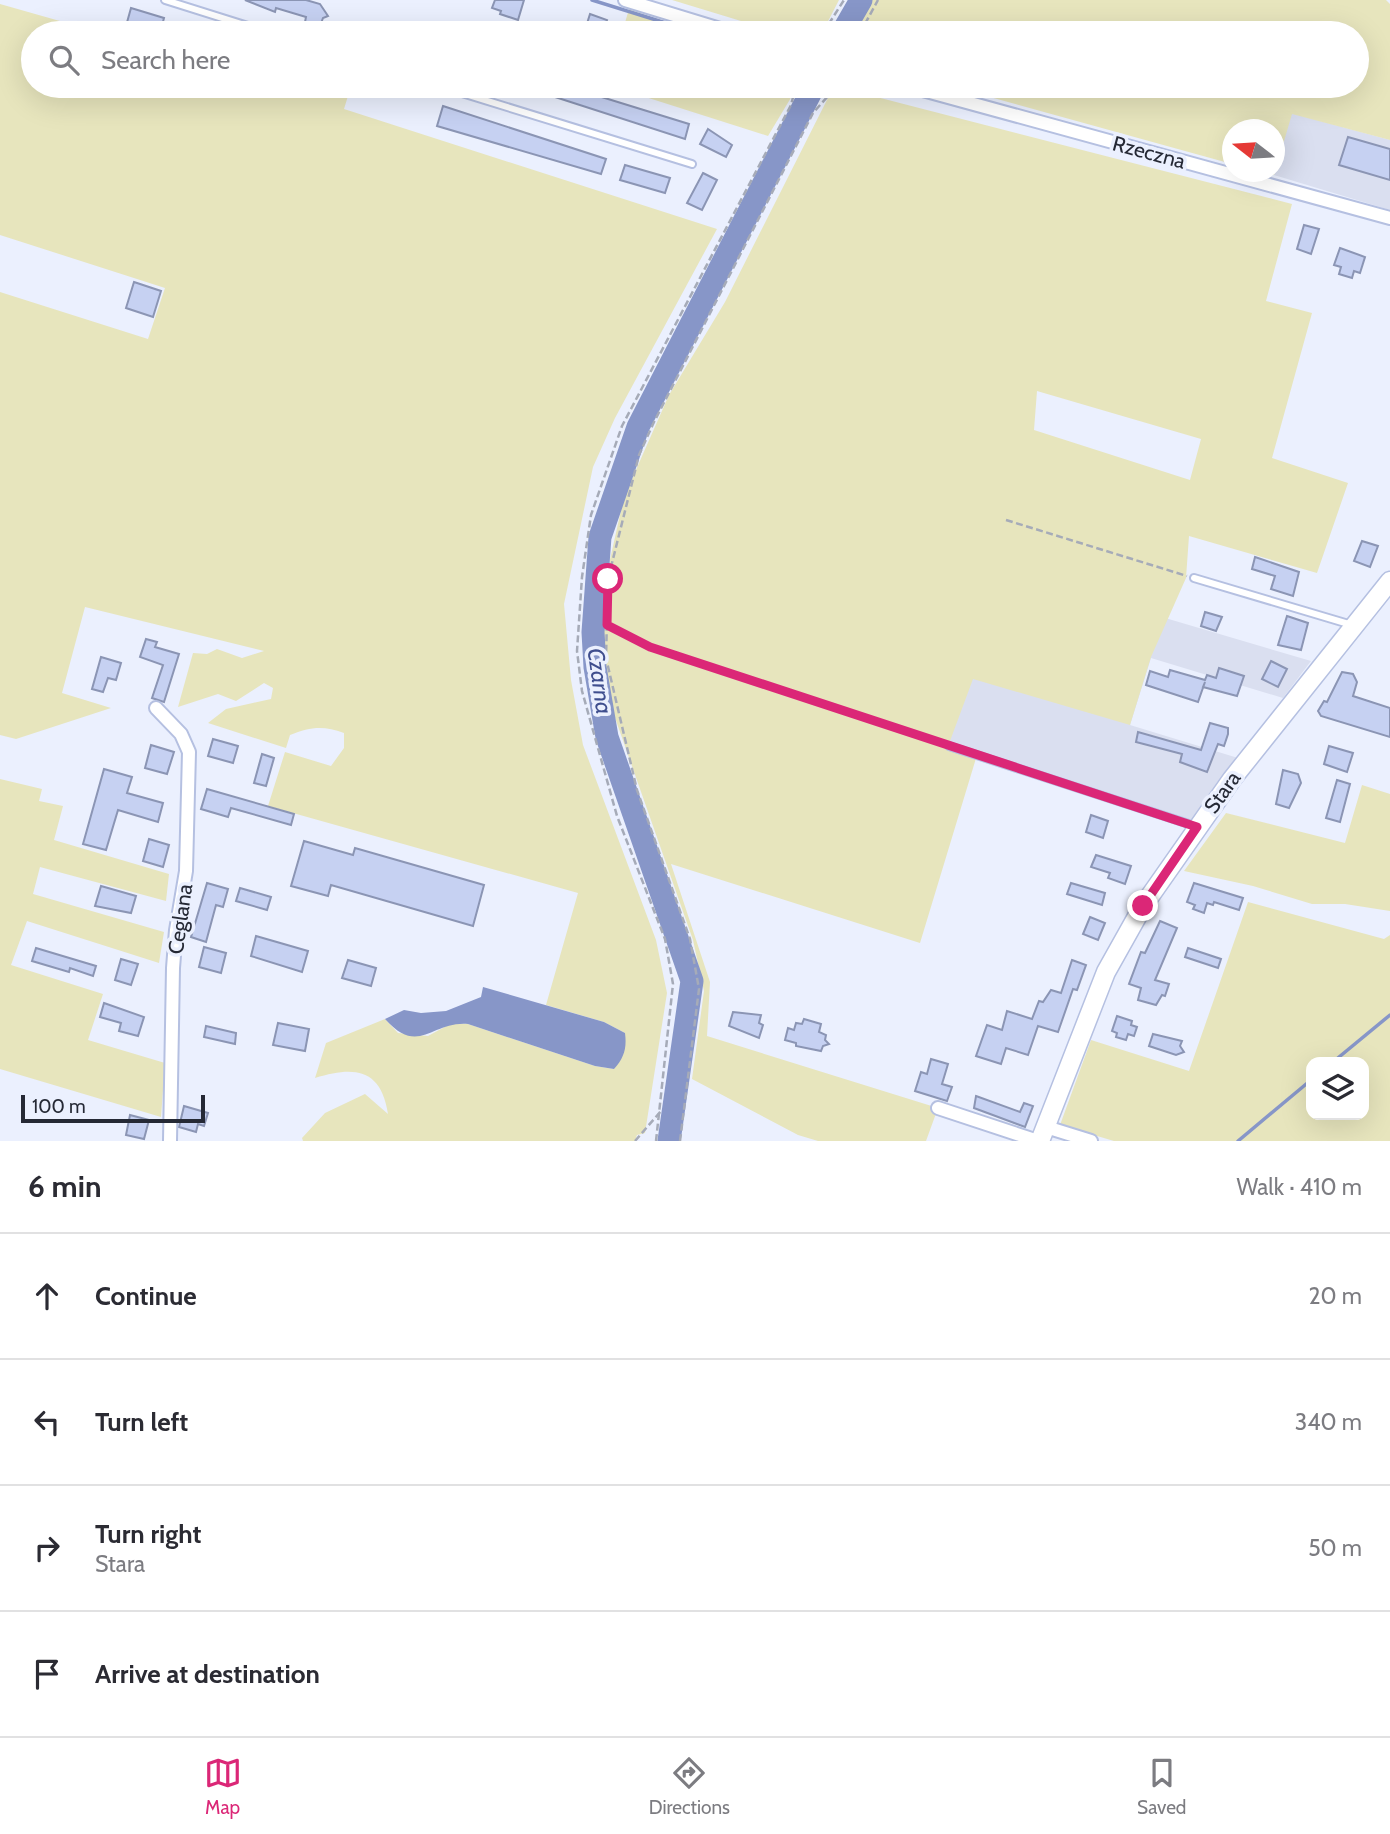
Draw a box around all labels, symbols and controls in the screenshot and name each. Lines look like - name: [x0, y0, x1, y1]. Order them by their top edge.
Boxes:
- search box: [21, 21, 1369, 98]
- icon: search: [45, 41, 83, 79]
- text: Search here: [101, 44, 230, 76]
- north arrow: [1222, 119, 1285, 182]
- street label: Rzeczna: [1110, 130, 1188, 174]
- route start: [592, 563, 623, 594]
- water label: Czarna: [581, 646, 619, 716]
- street label: Stara: [1198, 766, 1246, 818]
- street label: Ceglana: [163, 882, 197, 956]
- route end: [1127, 890, 1158, 921]
- map controls: [1306, 1057, 1369, 1120]
- button: layers: [1306, 1057, 1369, 1120]
- scale bar: [21, 1092, 205, 1124]
- text: 100 m: [32, 1095, 86, 1118]
- text: 6 min: [28, 1168, 101, 1205]
- text: Walk · 410 m: [1236, 1173, 1362, 1201]
- icon: ahead: [28, 1277, 66, 1315]
- text: Continue: [95, 1280, 197, 1312]
- text: 20 m: [1309, 1282, 1362, 1310]
- icon: left: [28, 1403, 66, 1441]
- text: Turn left: [95, 1406, 188, 1438]
- text: 340 m: [1295, 1408, 1362, 1436]
- text: Turn right: [95, 1518, 201, 1550]
- icon: right: [28, 1529, 66, 1567]
- text: 50 m: [1308, 1534, 1362, 1562]
- text: Stara: [95, 1550, 145, 1578]
- icon: arrive: [28, 1655, 66, 1693]
- text: Arrive at destination: [95, 1658, 320, 1690]
- tab: Map: [204, 1754, 242, 1819]
- tab: Directions: [649, 1754, 730, 1819]
- tab: Saved: [1137, 1754, 1186, 1819]

